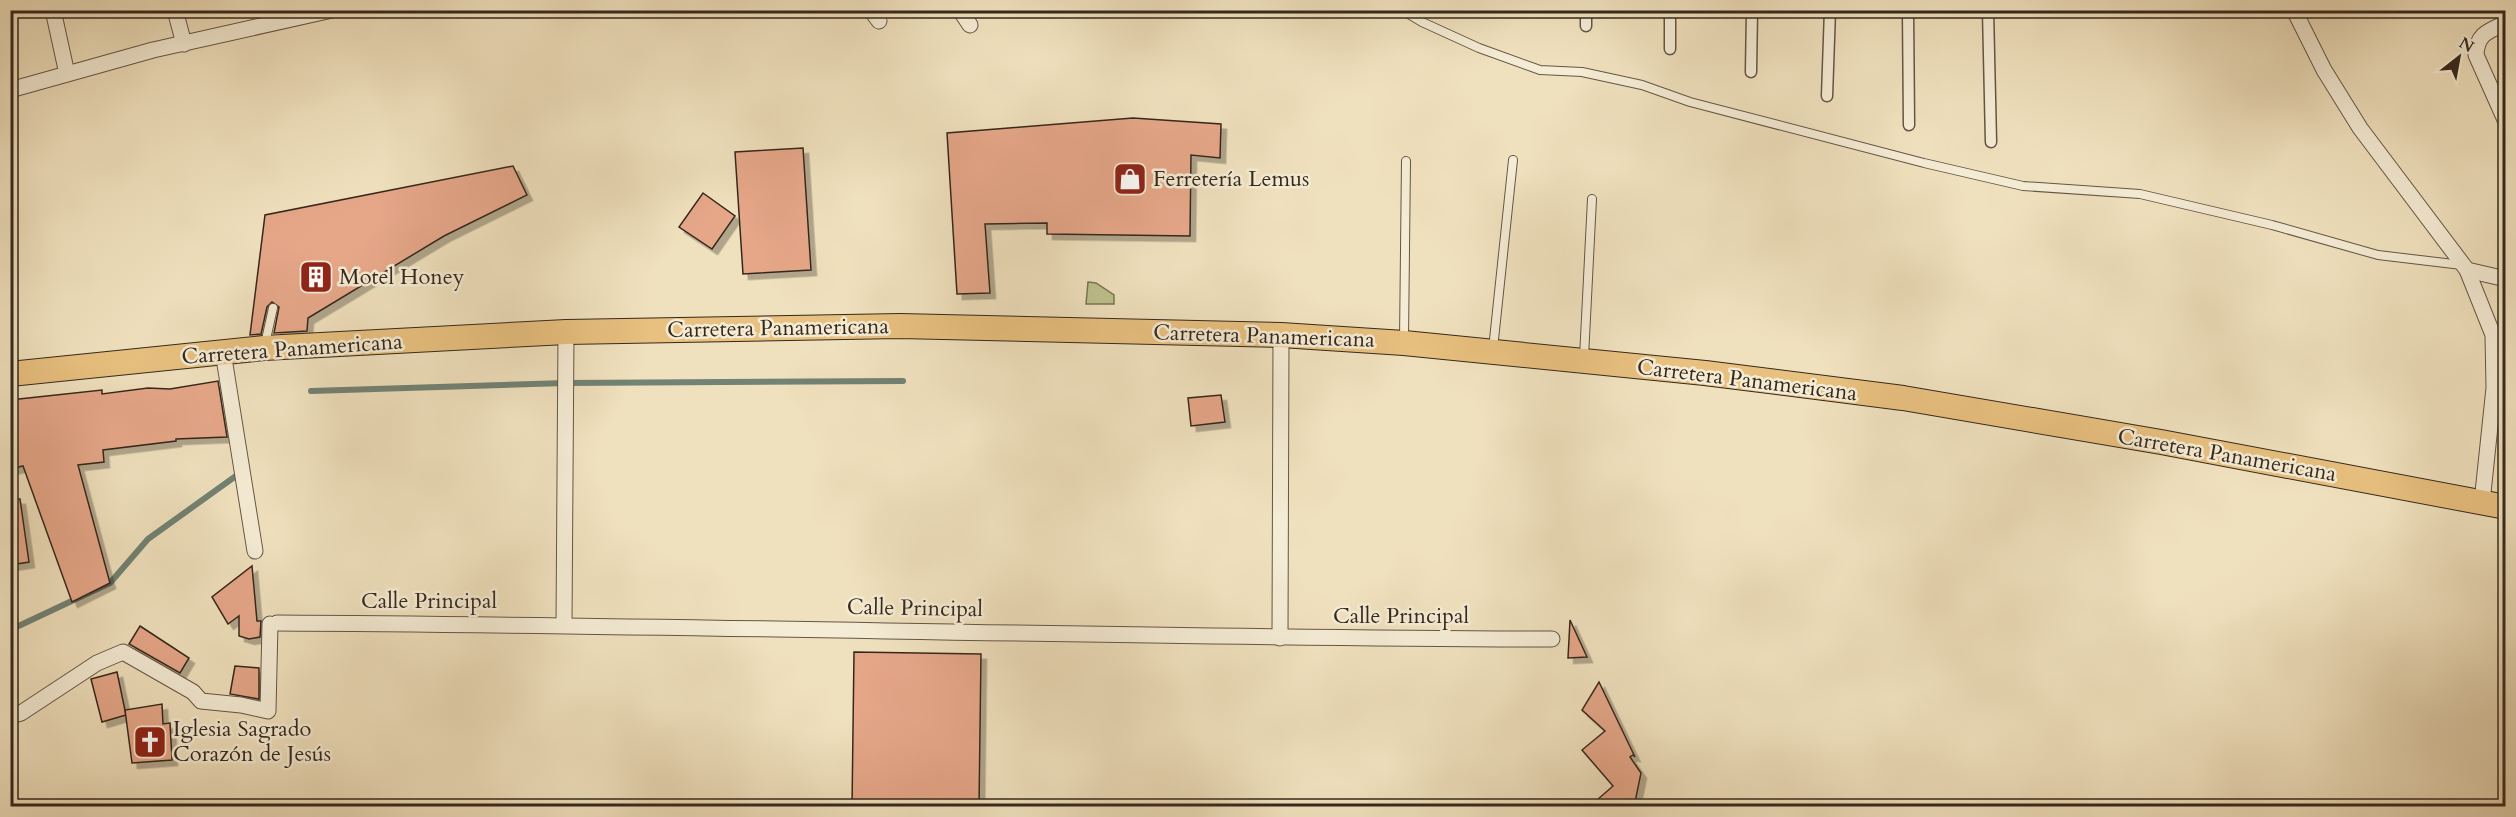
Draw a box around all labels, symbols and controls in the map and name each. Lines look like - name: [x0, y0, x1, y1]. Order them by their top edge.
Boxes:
- north arrow: [2429, 27, 2489, 87]
- text: N: [2455, 32, 2478, 58]
- shop icon: Ferretería Lemus: [1112, 161, 1148, 197]
- place label: Ferretería Lemus: [1153, 164, 1309, 194]
- building icon: Motel Honey: [298, 259, 334, 295]
- place label: Motel Honey: [339, 262, 465, 292]
- street label: Carretera Panamericana: [667, 311, 890, 345]
- street label: Carretera Panamericana: [1153, 317, 1376, 355]
- street label: Carretera Panamericana: [180, 326, 404, 372]
- street label: Carretera Panamericana: [1635, 352, 1859, 408]
- street label: Carretera Panamericana: [2115, 421, 2339, 489]
- street label: Calle Principal: [361, 586, 497, 616]
- street label: Calle Principal: [847, 592, 984, 624]
- street label: Calle Principal: [1333, 601, 1469, 631]
- place label: Iglesia Sagrado Corazón de Jesús: [173, 714, 331, 769]
- church icon: Iglesia Sagrado Corazón de Jesús: [132, 724, 168, 760]

